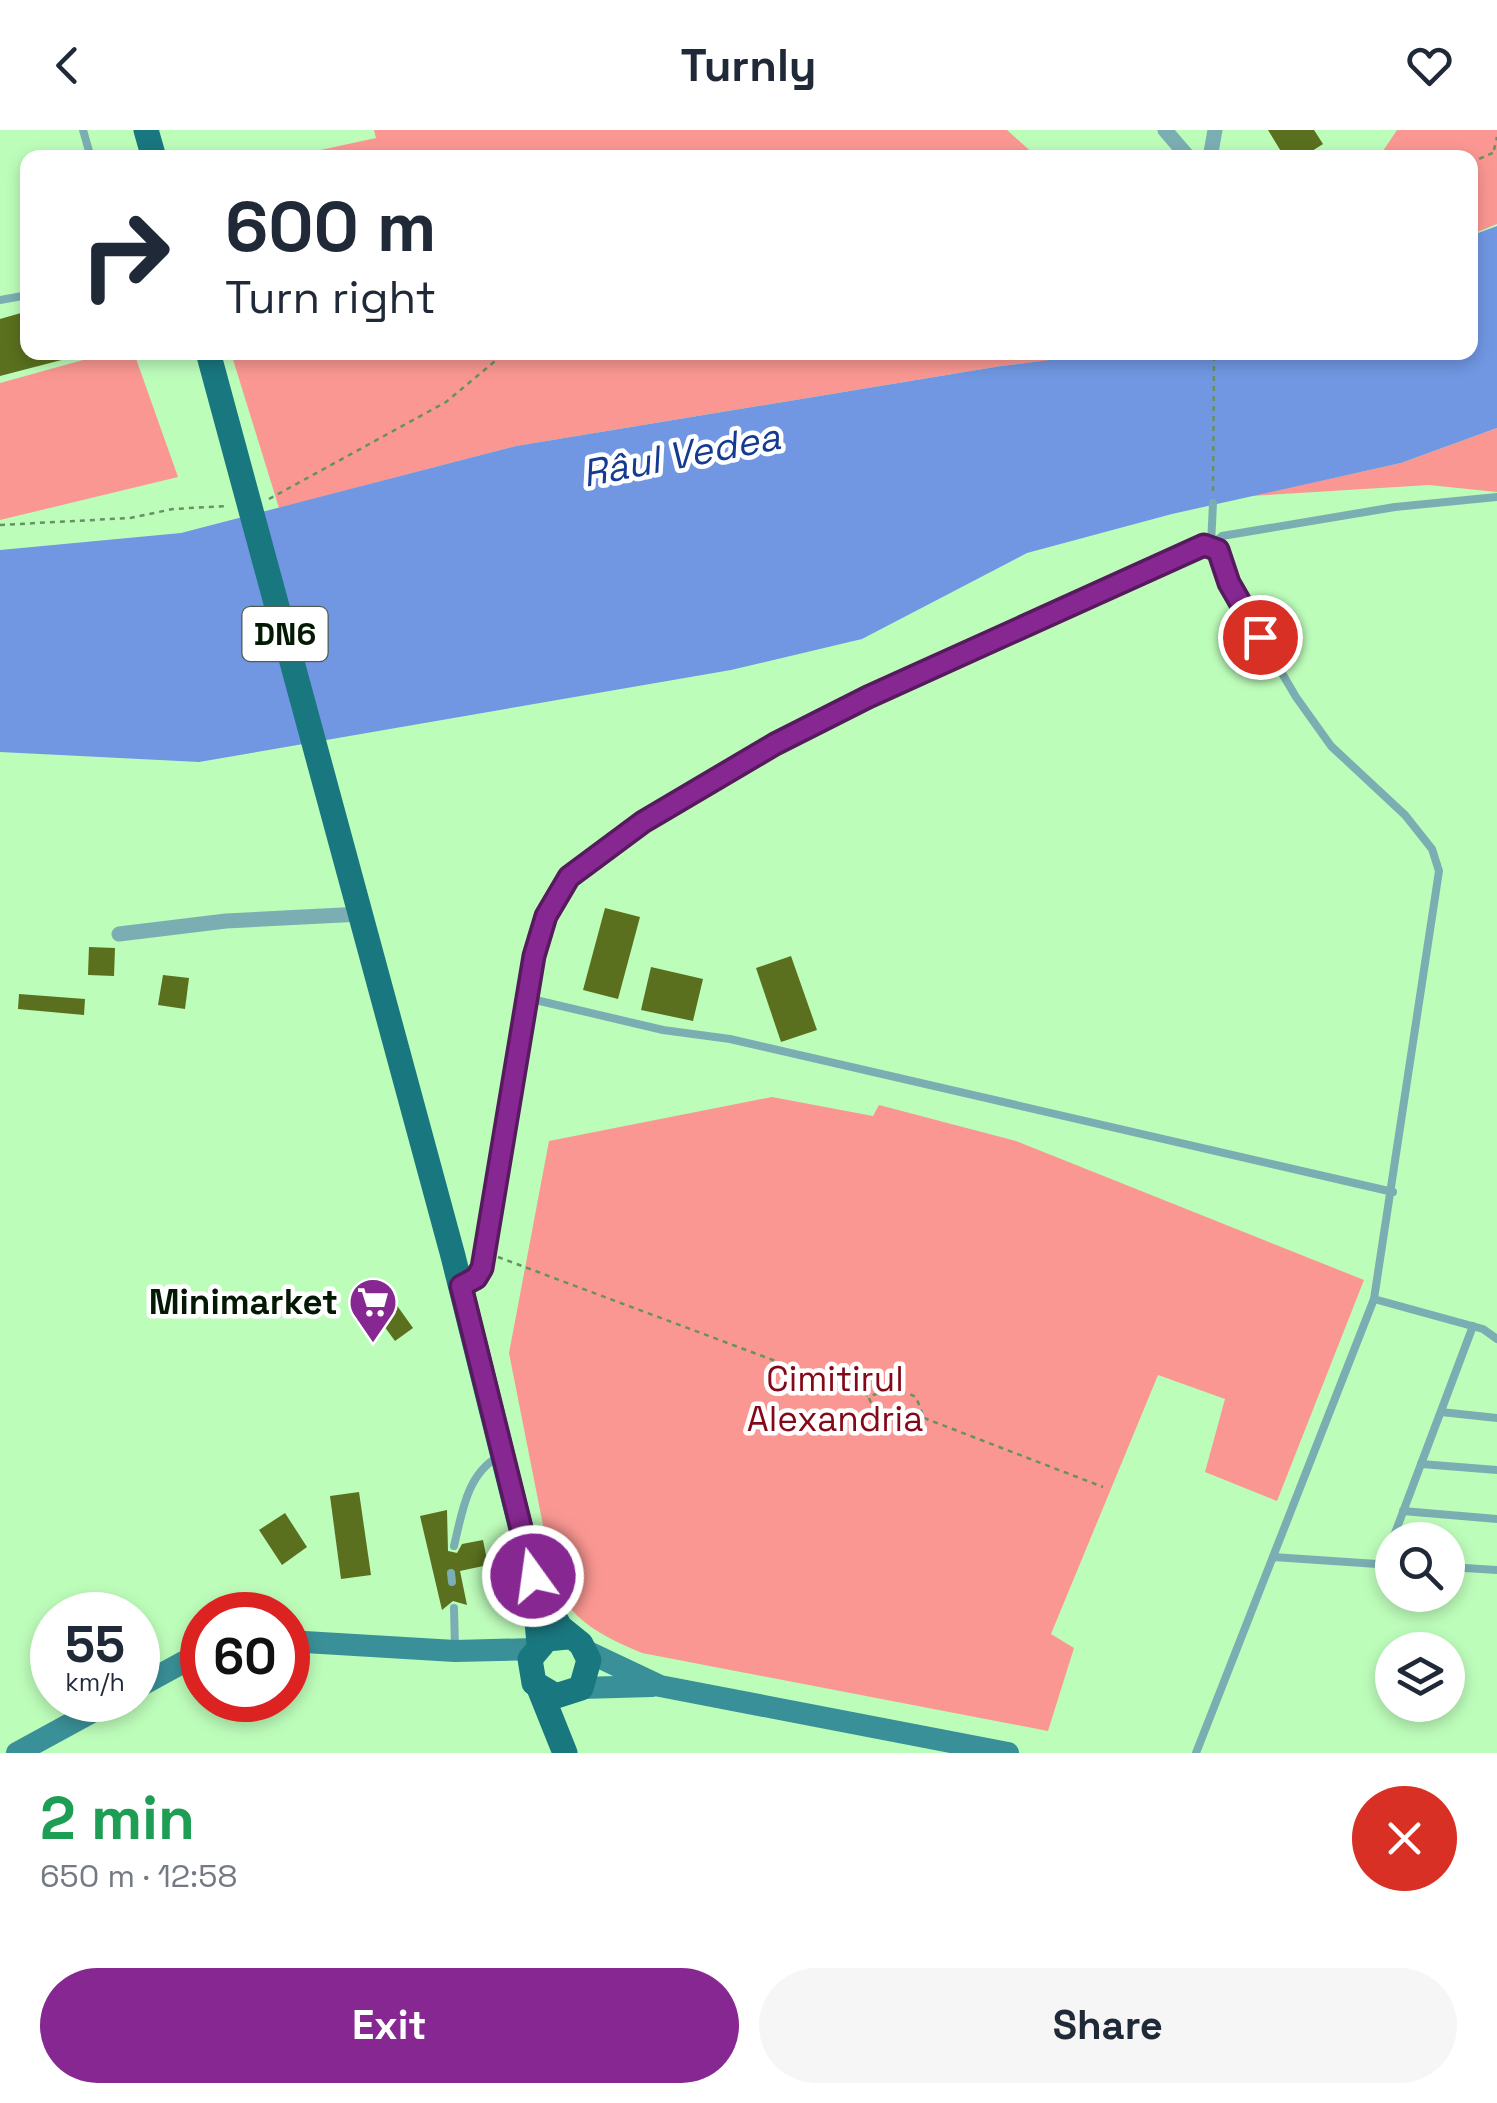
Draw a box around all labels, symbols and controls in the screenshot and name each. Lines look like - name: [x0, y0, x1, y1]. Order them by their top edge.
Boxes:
- text: Turnly: [680, 37, 817, 94]
- icon: back: [40, 38, 95, 93]
- icon: heart: [1402, 38, 1457, 93]
- text: 600 m: [225, 182, 437, 271]
- icon: right: [60, 190, 190, 320]
- text: Turn right: [225, 269, 436, 326]
- water label: Râul Vedea: [578, 412, 784, 498]
- pin: [1218, 595, 1303, 680]
- road number: DN6: [242, 607, 328, 661]
- icon: arrive: [1233, 610, 1288, 665]
- supermarket icon: Minimarket: [347, 1276, 399, 1344]
- place label: Minimarket: [149, 1280, 338, 1324]
- park label: Cimitirul Alexandria: [747, 1357, 923, 1441]
- map controls: [1375, 1522, 1465, 1722]
- button: search: [1375, 1522, 1465, 1612]
- position arrow: [481, 1524, 585, 1628]
- speed limit sign: 60: [180, 1592, 310, 1722]
- text: 55: [65, 1613, 125, 1677]
- button: layers: [1375, 1632, 1465, 1722]
- text: km/h: [65, 1666, 125, 1698]
- text: 2 min: [40, 1780, 195, 1857]
- button: close: [1352, 1786, 1457, 1891]
- text: 650 m · 12:58: [40, 1856, 237, 1896]
- button: Exit: [40, 1968, 739, 2083]
- button: Share: [759, 1968, 1457, 2083]

